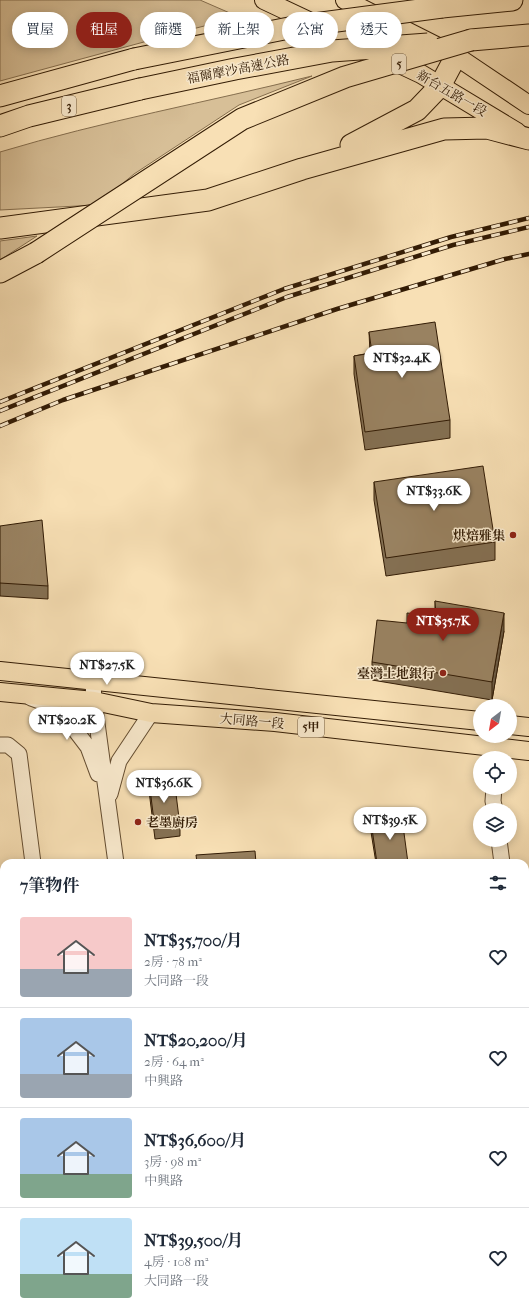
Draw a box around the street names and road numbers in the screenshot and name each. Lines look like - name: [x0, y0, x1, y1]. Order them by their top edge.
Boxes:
- street label: 福爾摩沙高速公路: [186, 52, 290, 86]
- road number: 5: [392, 54, 406, 74]
- street label: 新台五路一段: [414, 67, 490, 119]
- road number: 3: [62, 96, 76, 116]
- street label: 大同路一段: [219, 711, 285, 731]
- road number: 5甲: [298, 717, 324, 737]

